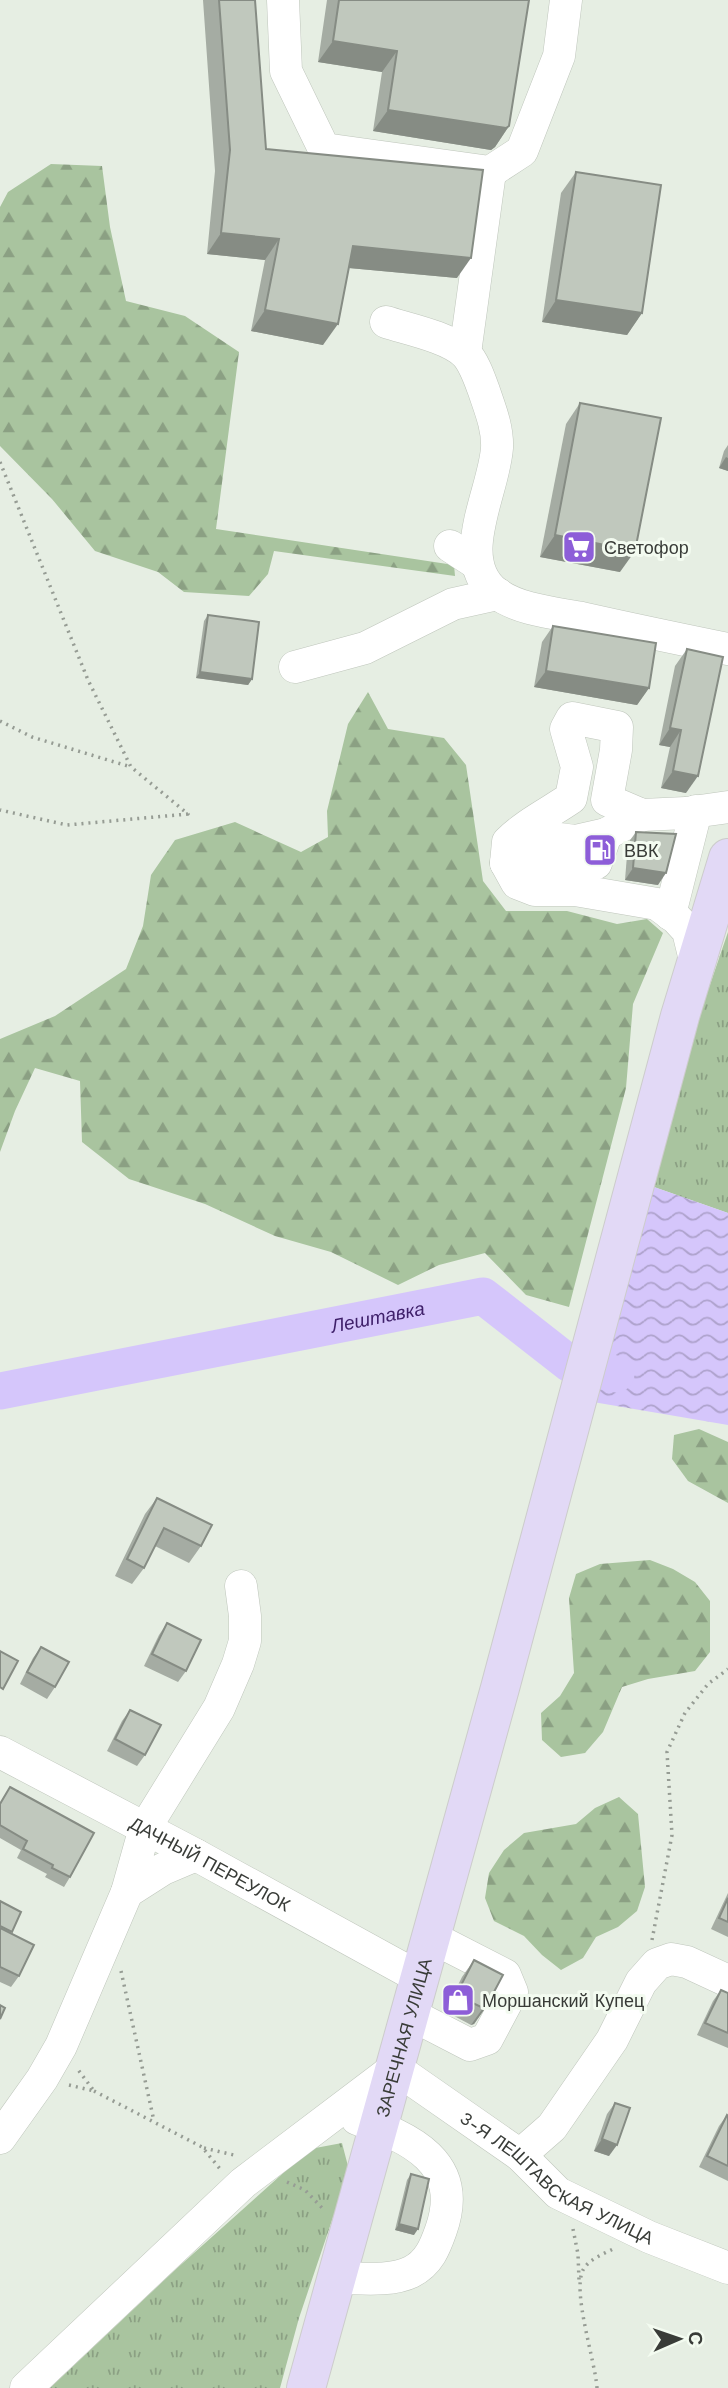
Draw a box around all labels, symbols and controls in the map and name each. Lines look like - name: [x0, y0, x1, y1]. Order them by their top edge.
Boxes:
- supermarket icon: Светофор: [560, 528, 598, 566]
- place label: Светофор: [604, 537, 689, 558]
- fuel station icon: ВВК: [581, 831, 619, 869]
- place label: ВВК: [624, 840, 659, 861]
- water label: Лештавка: [327, 1296, 427, 1338]
- street label: ДАЧНЫЙ ПЕРЕУЛОК: [127, 1812, 294, 1916]
- street label: ЗАРЕЧНАЯ УЛИЦА: [371, 1955, 435, 2119]
- shop icon: Моршанский Купец: [439, 1981, 477, 2019]
- place label: Моршанский Купец: [482, 1990, 644, 2011]
- street label: 3-Я ЛЕШТАВСКАЯ УЛИЦА: [457, 2107, 657, 2248]
- north arrow: [644, 2304, 714, 2374]
- text: С: [684, 2331, 707, 2346]

